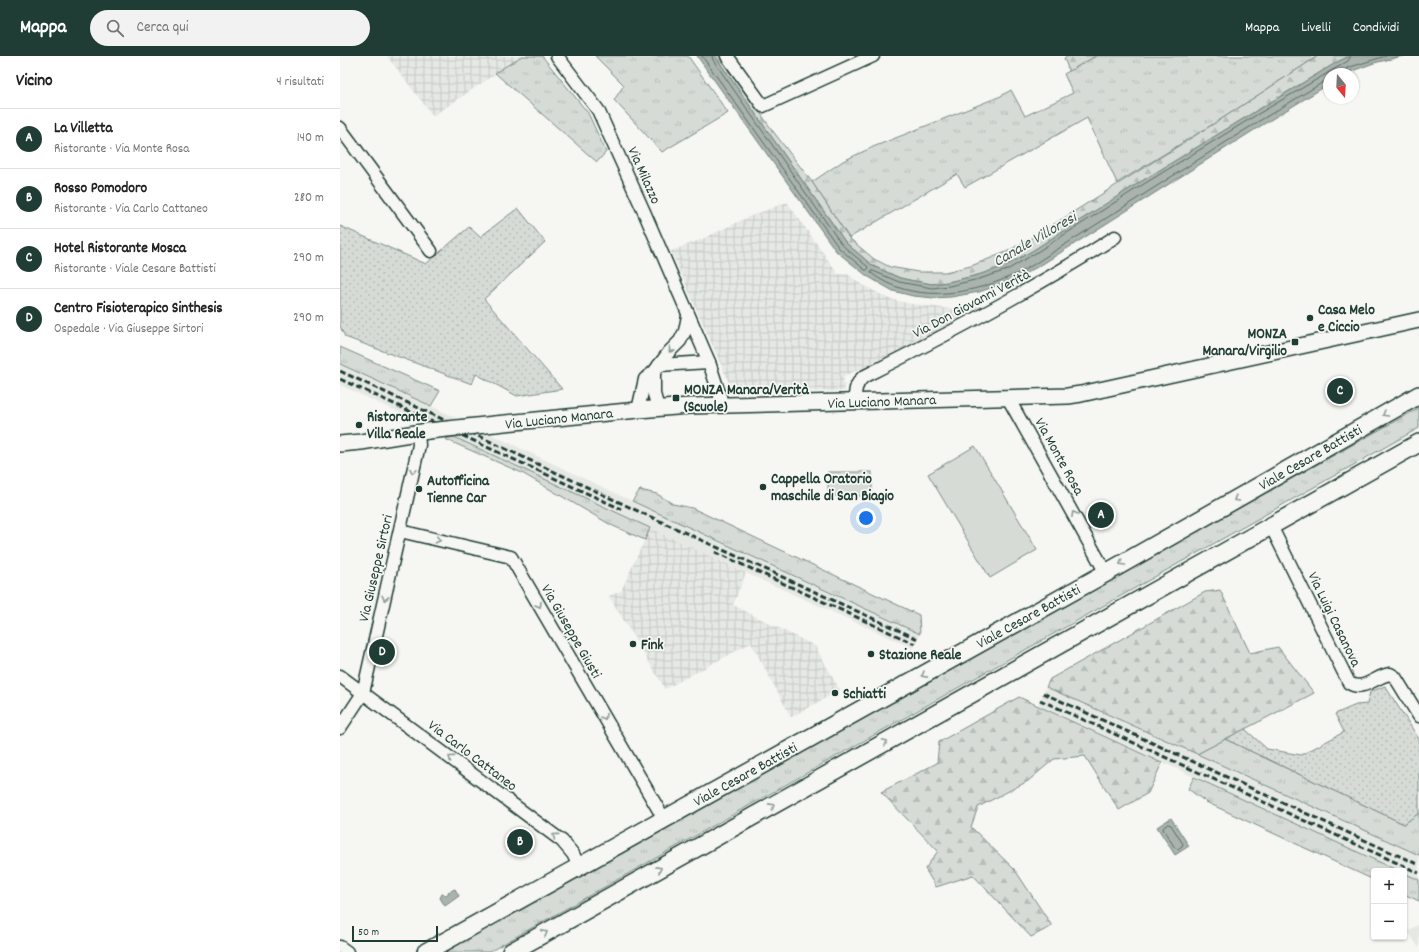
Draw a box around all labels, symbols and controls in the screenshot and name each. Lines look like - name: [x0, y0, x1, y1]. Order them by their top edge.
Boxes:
- search box: [90, 10, 370, 46]
- text: Mappa: [20, 15, 66, 42]
- icon: search: [104, 17, 126, 39]
- text: Cerca qui: [136, 17, 188, 39]
- text: Mappa: [1245, 18, 1279, 38]
- text: Livelli: [1301, 18, 1331, 38]
- text: Condividi: [1353, 18, 1399, 38]
- north arrow: [1323, 68, 1359, 104]
- text: Vicino: [16, 70, 53, 94]
- text: 4 risultati: [276, 73, 324, 92]
- text: La Villetta: [54, 118, 112, 140]
- text: A: [25, 129, 33, 148]
- text: 140 m: [297, 129, 324, 148]
- text: Ristorante · Via Monte Rosa: [54, 140, 189, 159]
- street label: Via Milazzo: [621, 144, 666, 208]
- text: Rosso Pomodoro: [54, 178, 147, 200]
- text: B: [26, 189, 32, 208]
- text: 280 m: [294, 189, 324, 208]
- text: Ristorante · Via Carlo Cattaneo: [54, 200, 208, 219]
- water label: Canale Villoresi: [989, 205, 1084, 273]
- text: Hotel Ristorante Mosca: [54, 238, 186, 260]
- text: C: [26, 249, 32, 268]
- text: 290 m: [293, 249, 324, 268]
- text: Ristorante · Viale Cesare Battisti: [54, 260, 216, 279]
- street label: Via Don Giovanni Verità: [909, 264, 1035, 345]
- text: Centro Fisioterapico Sinthesis: [54, 298, 223, 320]
- place label: Casa Melo e Ciccio: [1318, 300, 1375, 339]
- text: D: [26, 309, 32, 328]
- text: 290 m: [293, 309, 324, 328]
- marker: Casa Melo e Ciccio: [1305, 313, 1315, 323]
- text: Ospedale · Via Giuseppe Sirtori: [54, 320, 203, 339]
- place label: MONZA Manara/Virgilio: [1203, 324, 1287, 363]
- marker: MONZA Manara/Virgilio: [1290, 337, 1300, 347]
- one-way arrow: [669, 345, 676, 353]
- pin: C: [1327, 376, 1353, 406]
- place label: MONZA Manara/Verità (Scuole): [684, 380, 809, 419]
- street label: Via Luciano Manara: [828, 390, 938, 416]
- marker: MONZA Manara/Verità (Scuole): [671, 393, 681, 403]
- street label: Via Luciano Manara: [504, 403, 615, 437]
- place label: Ristorante Villa Reale: [367, 407, 428, 446]
- one-way arrow: [1382, 410, 1389, 417]
- street label: Via Monte Rosa: [1028, 414, 1089, 501]
- marker: Ristorante Villa Reale: [354, 420, 364, 430]
- street label: Viale Cesare Battisti: [1255, 420, 1367, 497]
- one-way arrow: [410, 468, 418, 474]
- place label: Cappella Oratorio maschile di San Biagio: [771, 469, 894, 508]
- place label: Autofficina Tienne Car: [427, 471, 490, 510]
- marker: Cappella Oratorio maschile di San Biagio: [758, 482, 768, 492]
- marker: Autofficina Tienne Car: [414, 484, 424, 494]
- one-way arrow: [1232, 495, 1240, 502]
- pin: A: [1088, 500, 1114, 530]
- your location: [856, 508, 876, 528]
- one-way arrow: [1072, 511, 1079, 518]
- street label: Via Giuseppe Sirtori: [354, 512, 400, 624]
- one-way arrow: [435, 536, 441, 544]
- one-way arrow: [1119, 559, 1127, 566]
- street label: Via Luigi Casanova: [1301, 569, 1366, 672]
- street label: Viale Cesare Battisti: [973, 580, 1085, 656]
- street label: Via Giuseppe Giusti: [534, 581, 606, 683]
- one-way arrow: [382, 595, 390, 601]
- one-way arrow: [534, 601, 541, 608]
- place label: Fink: [641, 635, 664, 657]
- pin: D: [369, 637, 395, 667]
- marker: Fink: [628, 639, 638, 649]
- place label: Stazione Reale: [879, 645, 962, 667]
- marker: Stazione Reale: [866, 649, 876, 659]
- one-way arrow: [920, 670, 928, 677]
- place label: Schiatti: [843, 684, 886, 706]
- marker: Schiatti: [830, 688, 840, 698]
- one-way arrow: [600, 713, 607, 720]
- street label: Via Carlo Cattaneo: [422, 716, 521, 798]
- street label: Viale Cesare Battisti: [690, 738, 802, 814]
- one-way arrow: [881, 740, 888, 747]
- one-way arrow: [448, 756, 455, 763]
- one-way arrow: [768, 803, 775, 810]
- pin: B: [507, 827, 533, 857]
- one-way arrow: [552, 834, 559, 841]
- one-way arrow: [654, 867, 662, 874]
- map controls: [1371, 868, 1407, 940]
- button: +: [1371, 868, 1407, 904]
- button: −: [1371, 904, 1407, 940]
- scale bar: [352, 924, 438, 943]
- text: 50 m: [358, 925, 379, 941]
- one-way arrow: [541, 930, 548, 938]

